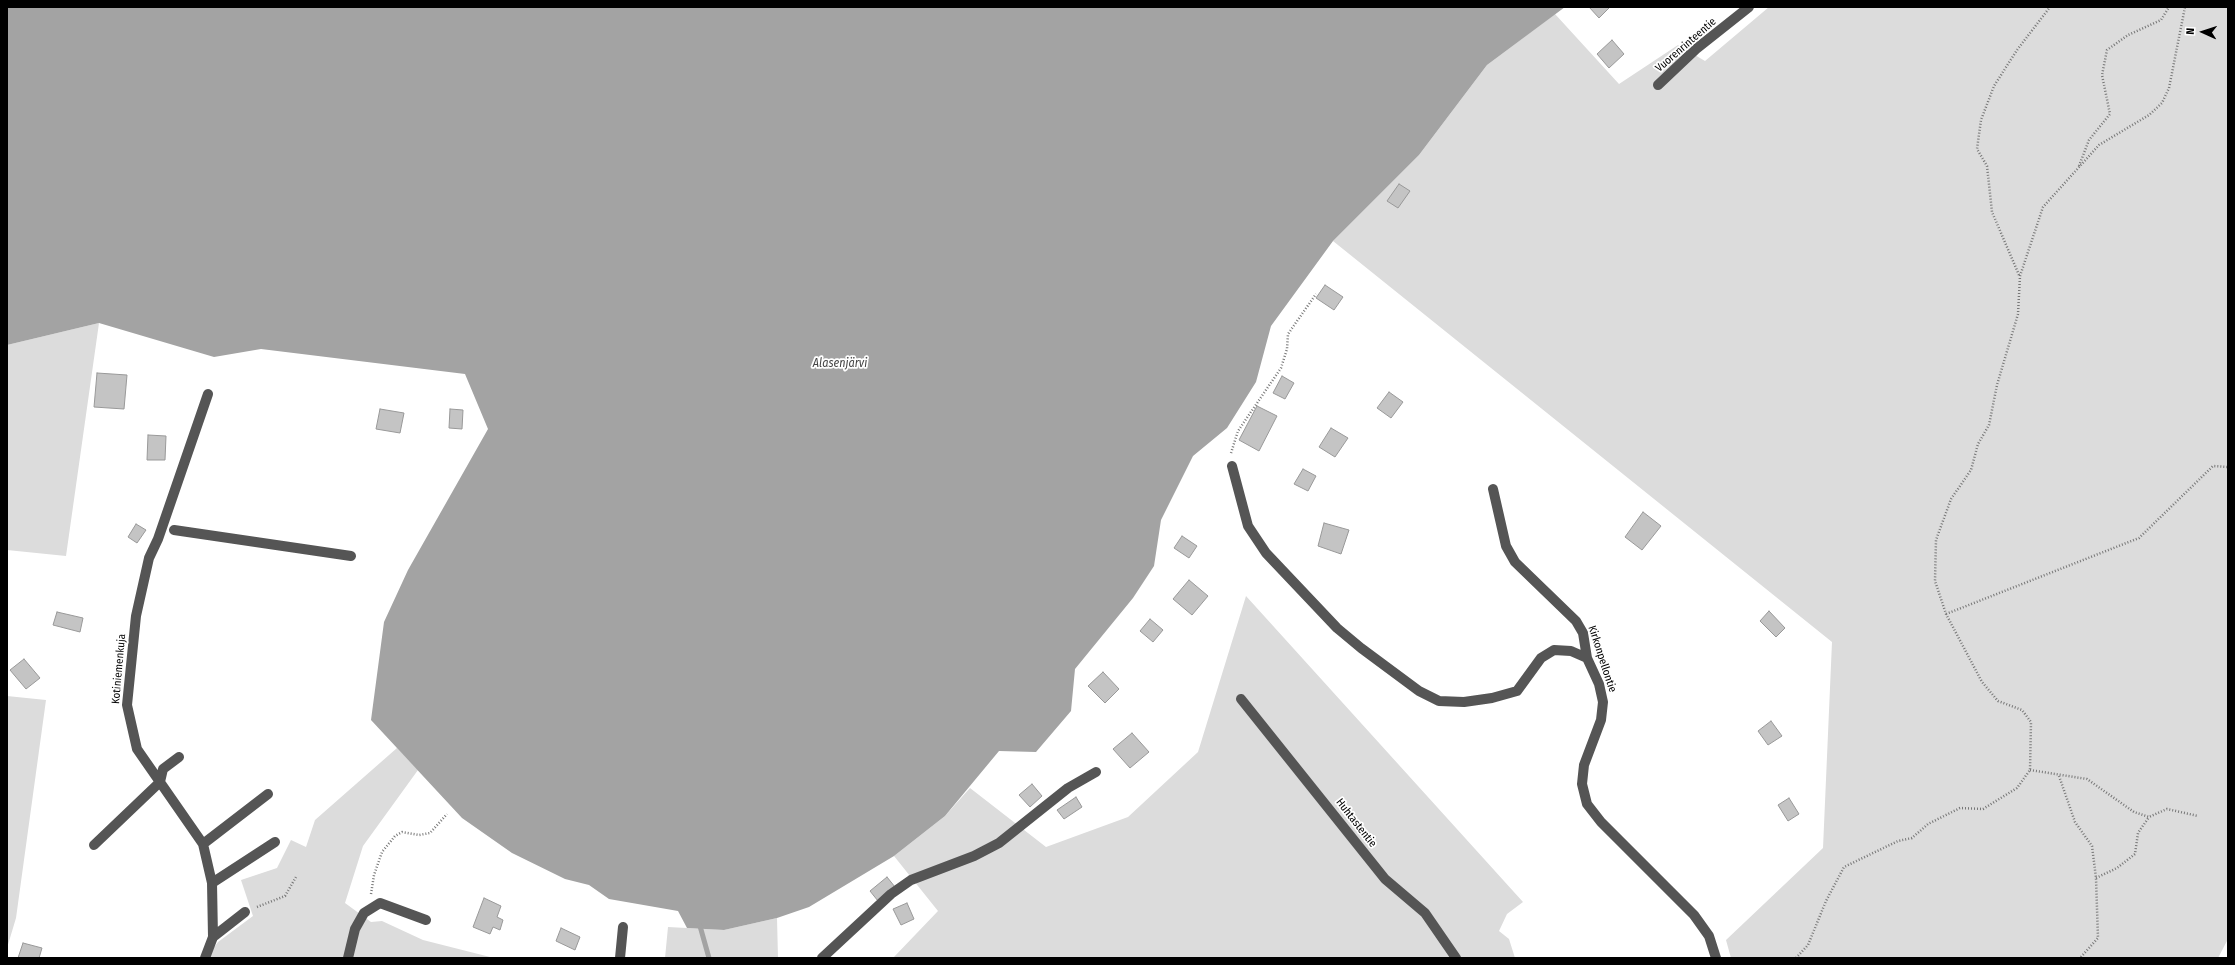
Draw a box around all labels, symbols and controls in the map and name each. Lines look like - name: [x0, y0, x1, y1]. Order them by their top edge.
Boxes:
- north arrow: [2183, 12, 2223, 52]
- street label: Vuorenrinteentie: [1653, 15, 1719, 75]
- text: N: [2184, 28, 2197, 35]
- water label: Alasenjärvi: [813, 357, 867, 371]
- street label: Kirkonpellontie: [1585, 624, 1619, 694]
- street label: Kotiniemenkuja: [109, 633, 129, 705]
- street label: Huhtastentie: [1333, 796, 1379, 850]

